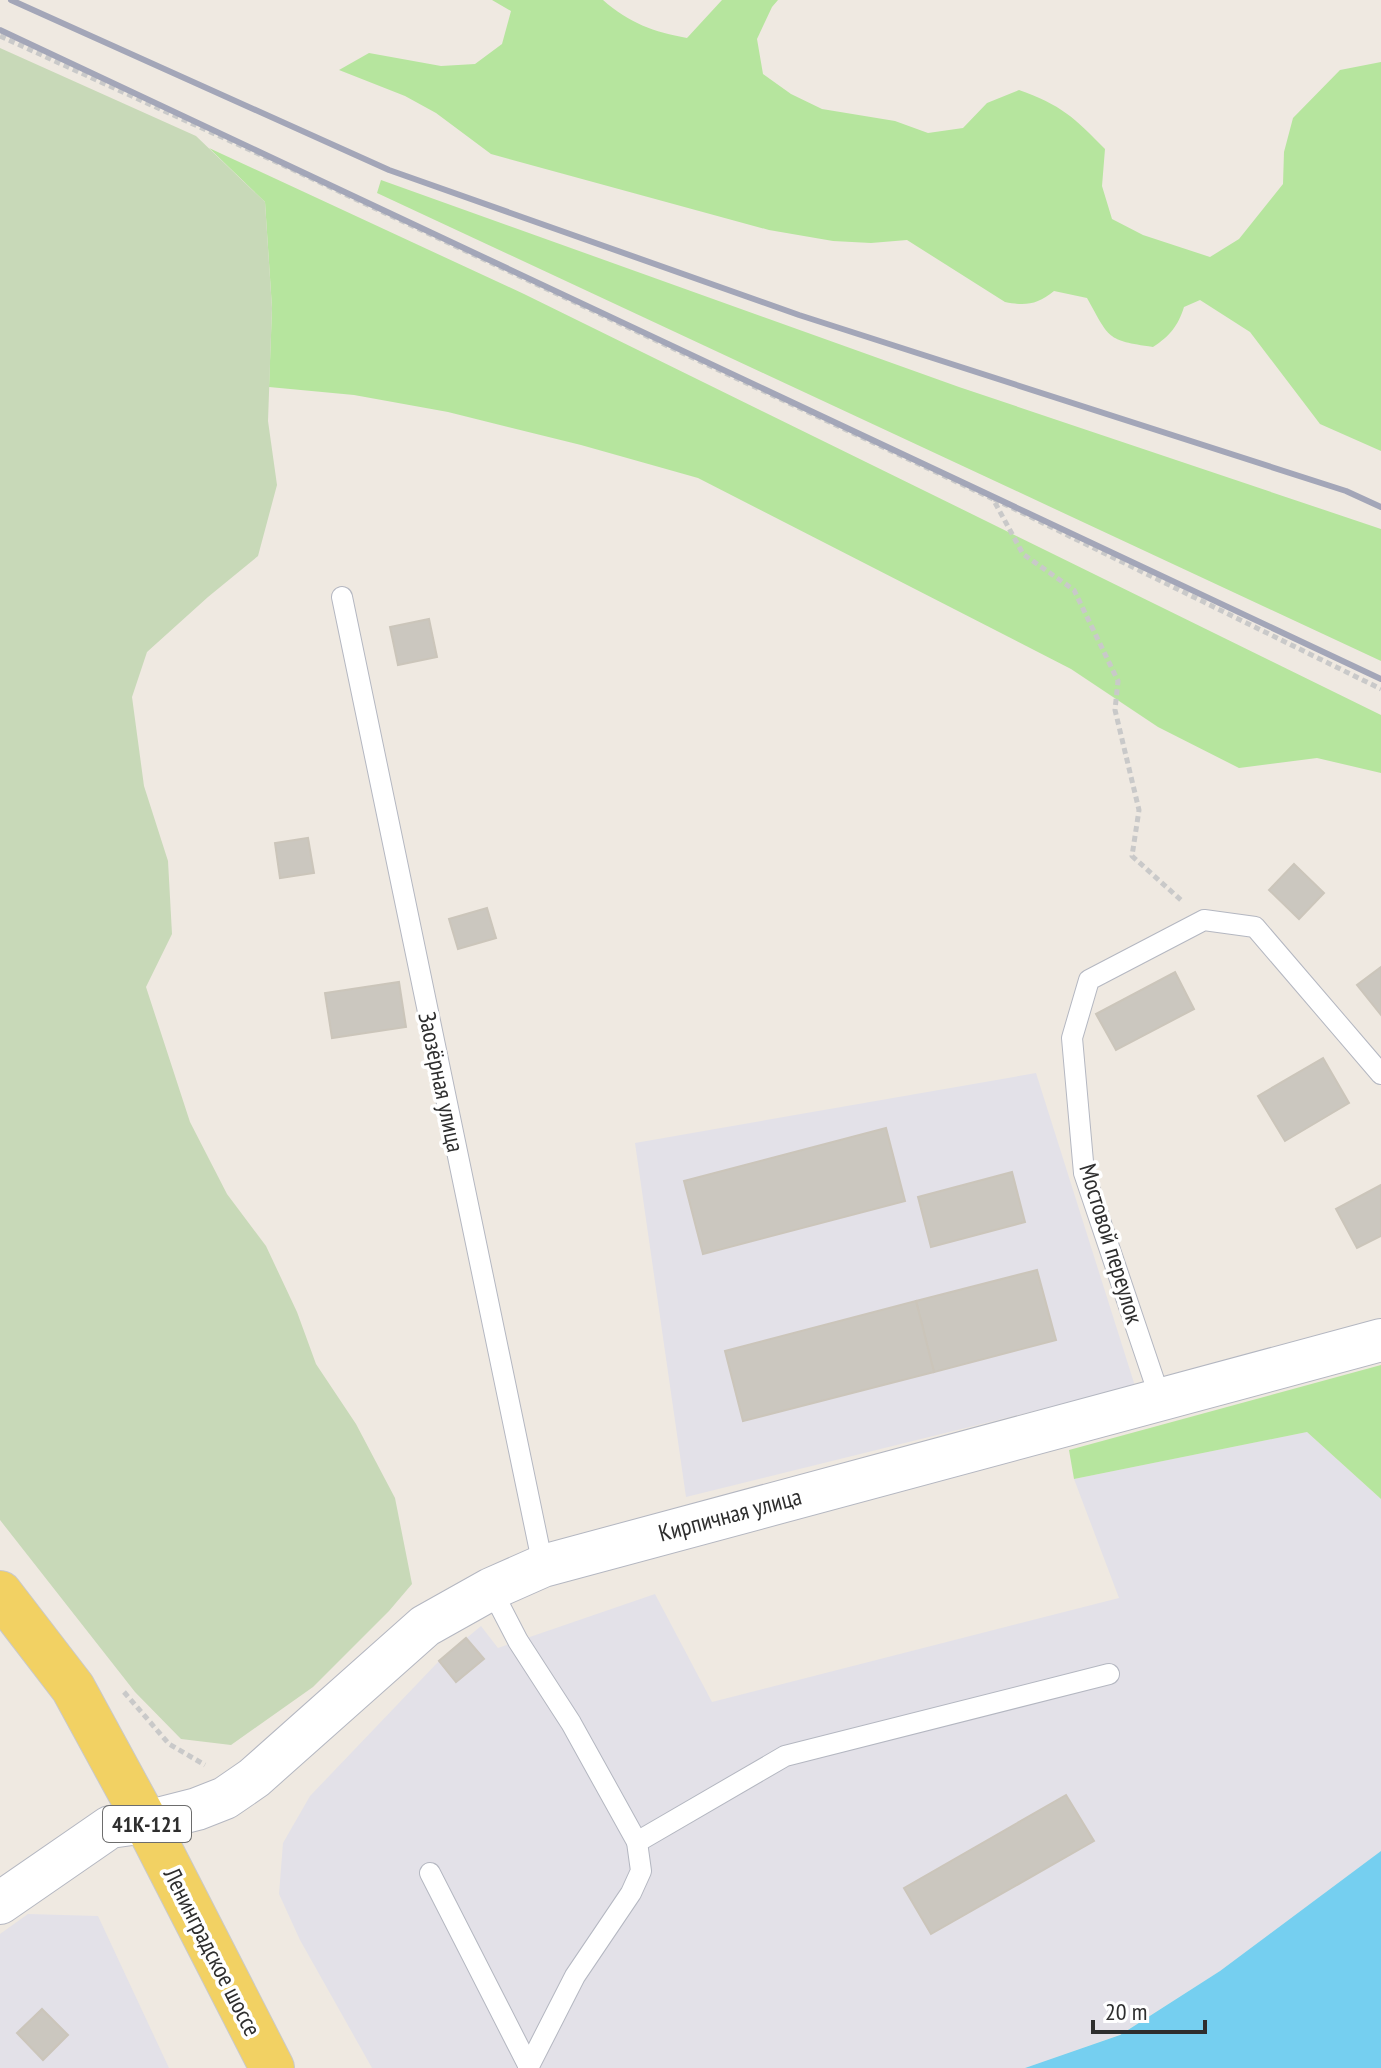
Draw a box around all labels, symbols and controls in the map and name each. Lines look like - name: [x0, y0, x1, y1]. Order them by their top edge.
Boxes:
- street label: Заозёрная улица: [411, 1009, 471, 1155]
- street label: Мостовой переулок: [1072, 1160, 1151, 1328]
- street label: Кирпичная улица: [655, 1481, 805, 1548]
- road number: 41К-121: [103, 1806, 191, 1842]
- street label: Ленинградское шоссе: [156, 1862, 268, 2041]
- scale bar: [1093, 1984, 1205, 2034]
- text: 20 m: [1105, 1996, 1147, 2027]

